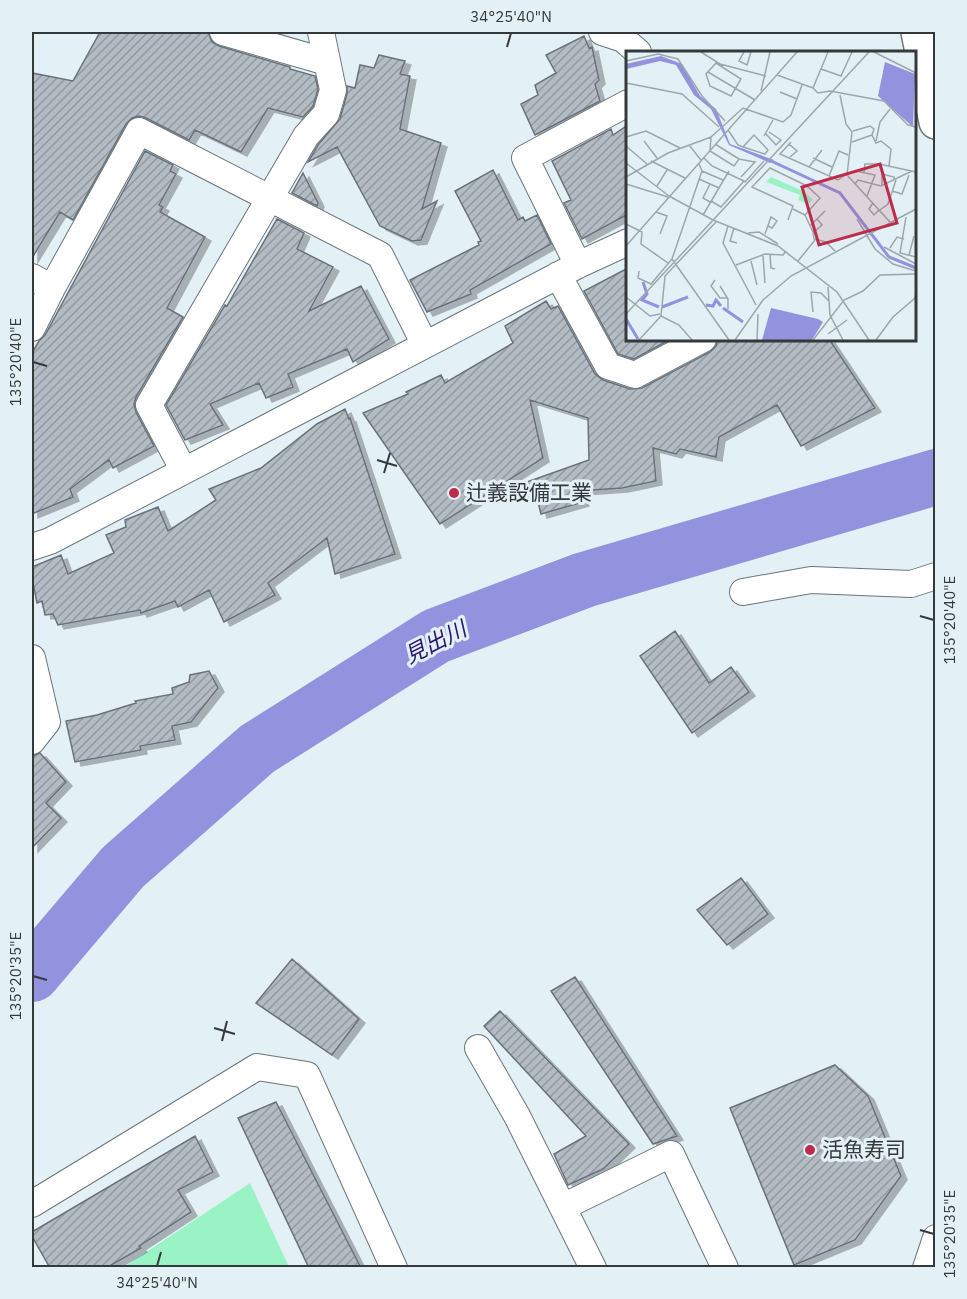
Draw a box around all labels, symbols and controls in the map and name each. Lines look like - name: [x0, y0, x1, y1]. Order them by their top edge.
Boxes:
- text: 34°25'40"N: [470, 7, 552, 26]
- inset map: [626, 51, 916, 340]
- text: 135°20'40"E: [6, 318, 25, 406]
- place label: 辻義設備工業: [466, 478, 592, 506]
- marker: 辻義設備工業: [447, 486, 461, 500]
- text: 135°20'40"E: [940, 576, 959, 664]
- water label: 見出川: [399, 613, 473, 669]
- text: 135°20'35"E: [6, 932, 25, 1020]
- place label: 活魚寿司: [822, 1135, 906, 1163]
- marker: 活魚寿司: [803, 1143, 817, 1157]
- text: 135°20'35"E: [940, 1190, 959, 1278]
- text: 34°25'40"N: [116, 1273, 198, 1292]

